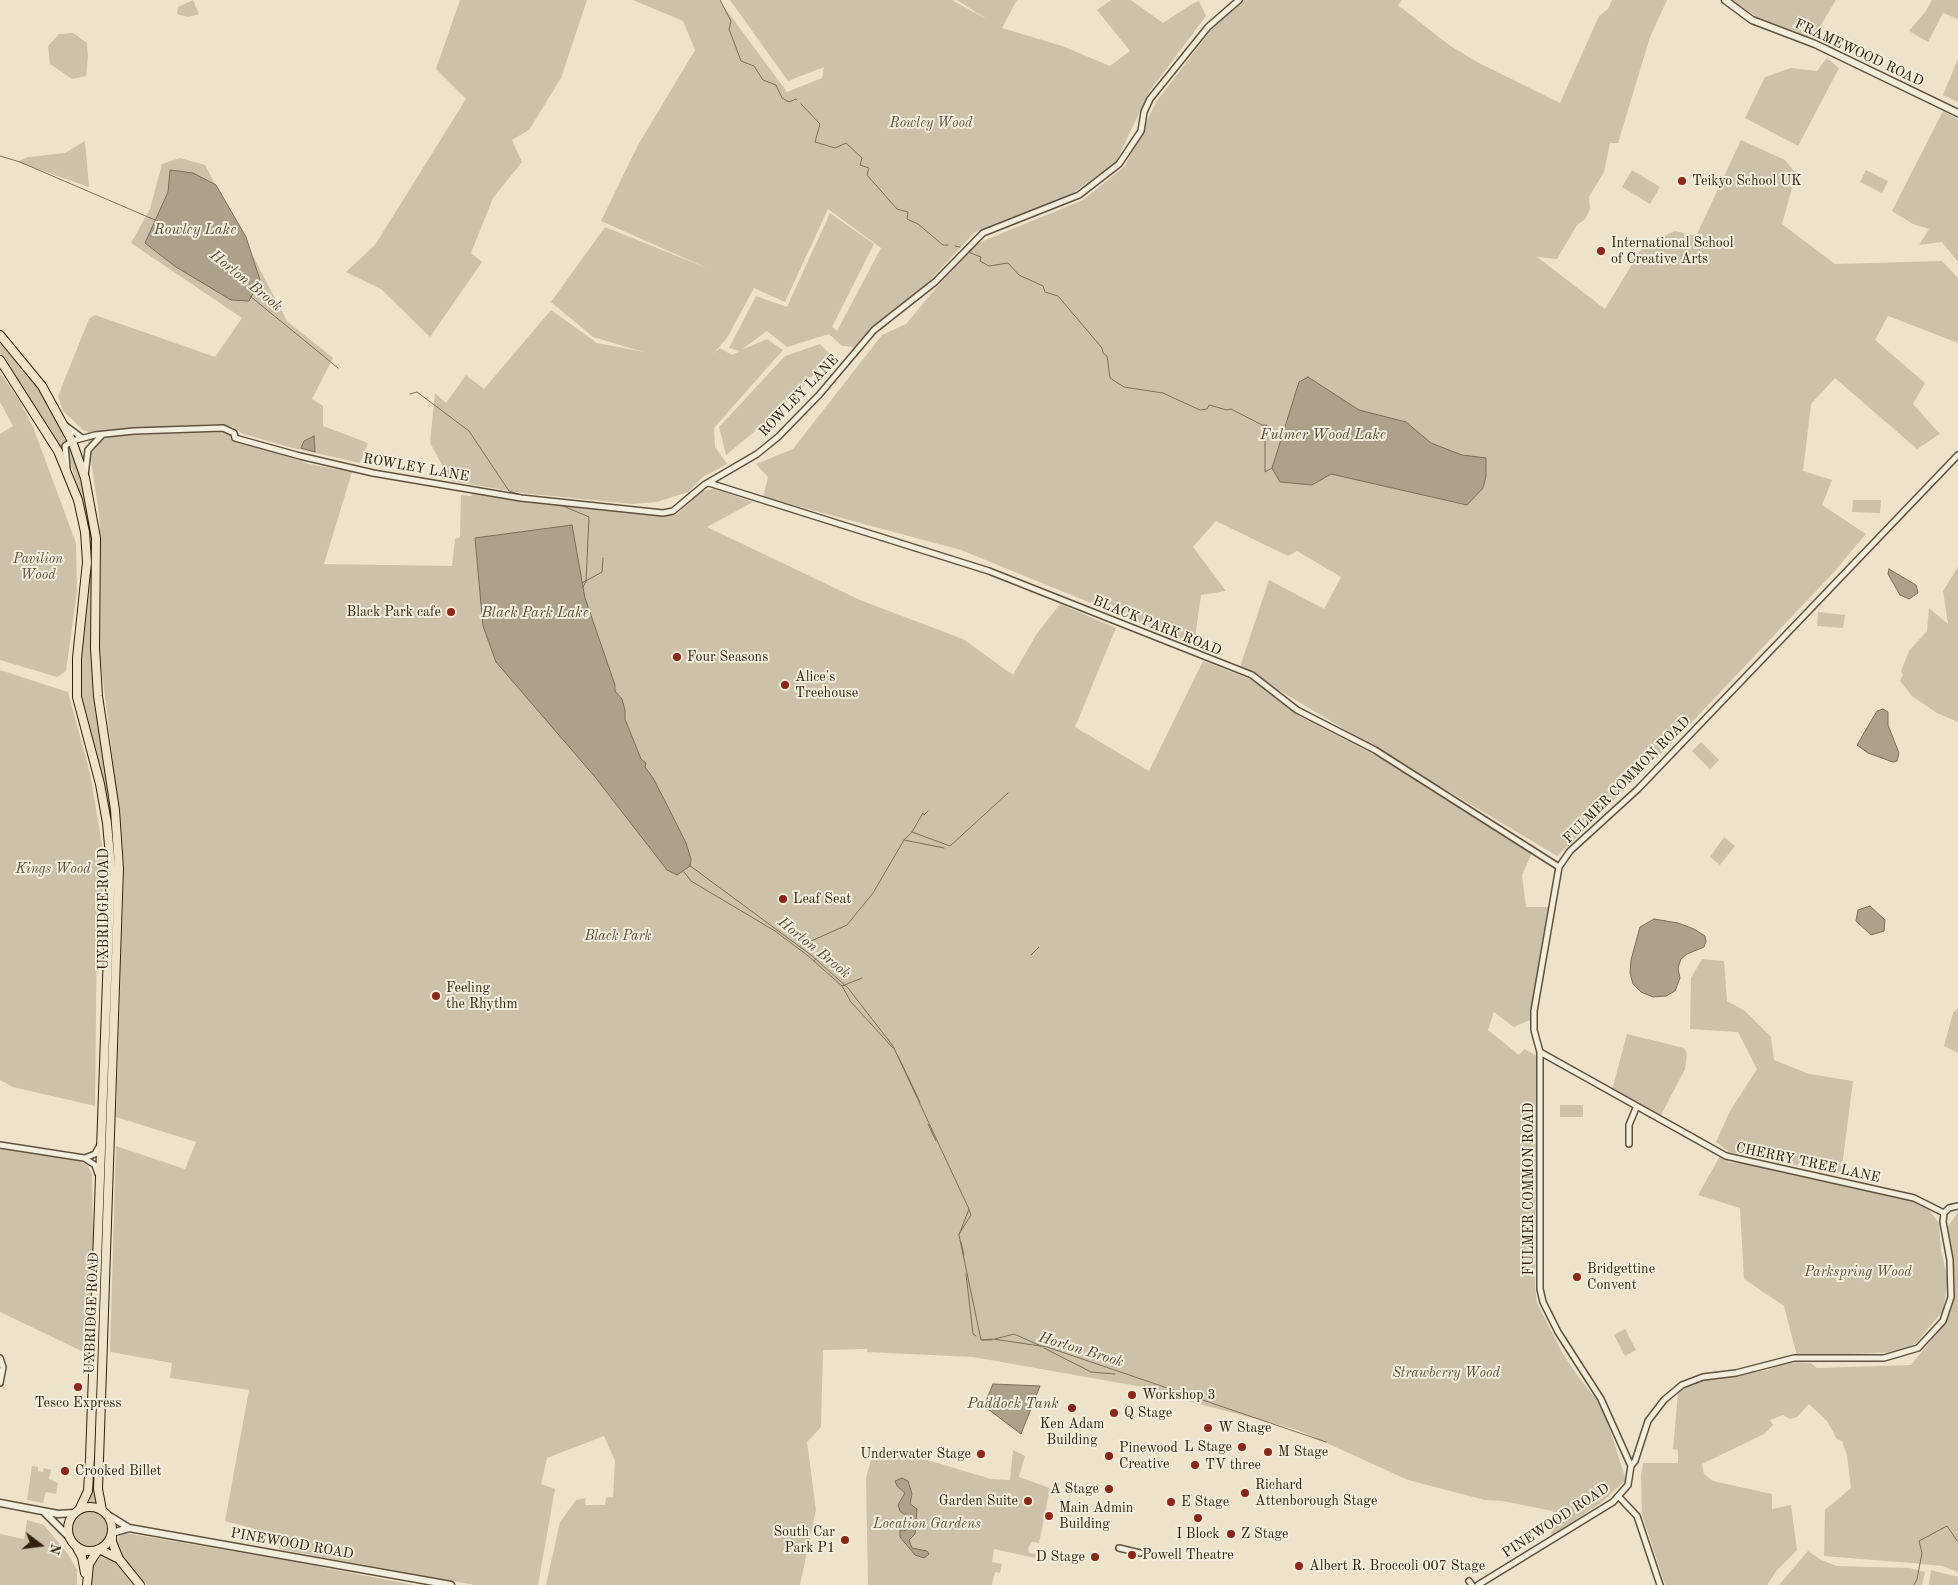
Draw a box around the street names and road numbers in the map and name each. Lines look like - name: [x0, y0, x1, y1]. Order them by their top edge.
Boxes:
- street label: FRAMEWOOD ROAD: [1792, 16, 1926, 90]
- street label: ROWLEY LANE: [756, 352, 842, 440]
- street label: ROWLEY LANE: [362, 450, 470, 486]
- street label: BLACK PARK ROAD: [1090, 592, 1224, 660]
- street label: FULMER COMMON ROAD: [1560, 713, 1694, 847]
- street label: UXBRIDGE ROAD: [96, 848, 112, 970]
- street label: FULMER COMMON ROAD: [1521, 1103, 1537, 1275]
- street label: CHERRY TREE LANE: [1734, 1139, 1882, 1187]
- street label: UXBRIDGE ROAD: [81, 1252, 103, 1374]
- street label: PINEWOOD ROAD: [1499, 1480, 1613, 1562]
- street label: PINEWOOD ROAD: [229, 1525, 355, 1563]

